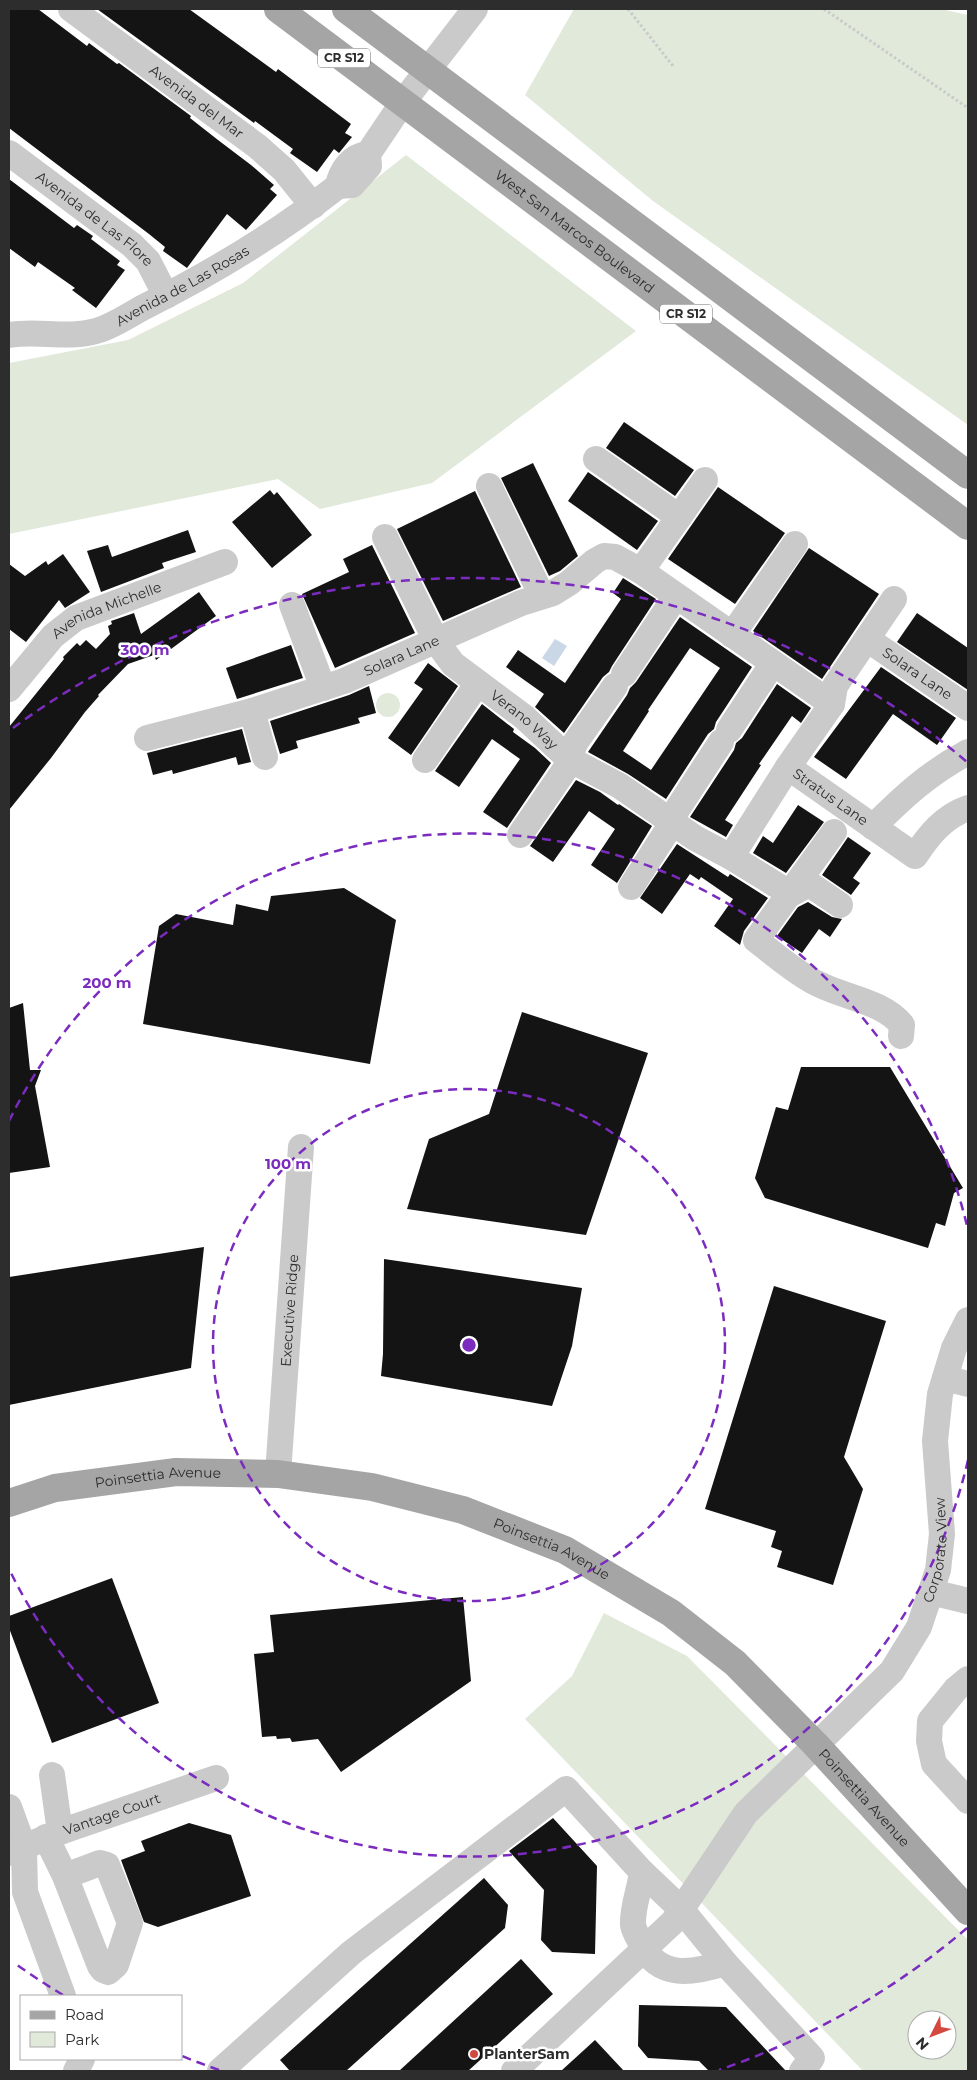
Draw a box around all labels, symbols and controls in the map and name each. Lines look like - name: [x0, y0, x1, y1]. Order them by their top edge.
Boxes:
- road number: CR S12: [318, 48, 370, 68]
- street label: Avenida del Mar: [146, 61, 248, 142]
- street label: West San Marcos Boulevard: [491, 166, 658, 297]
- street label: Avenida de Las Flore: [32, 167, 157, 270]
- street label: Avenida de Las Rosas: [113, 241, 252, 330]
- road number: CR S12: [660, 304, 712, 324]
- street label: Avenida Michelle: [48, 578, 164, 643]
- street label: Solara Lane: [361, 631, 442, 680]
- text: 300 m: [119, 640, 170, 659]
- street label: Solara Lane: [879, 643, 956, 704]
- street label: Verano Way: [487, 686, 562, 754]
- street label: Stratus Lane: [790, 764, 872, 829]
- text: 200 m: [82, 973, 132, 992]
- text: 100 m: [265, 1154, 311, 1173]
- street label: Executive Ridge: [277, 1254, 302, 1367]
- centre of rings: [460, 1336, 478, 1354]
- street label: Poinsettia Avenue: [94, 1463, 221, 1492]
- street label: Corporate View: [919, 1496, 951, 1605]
- street label: Poinsettia Avenue: [491, 1514, 613, 1584]
- street label: Poinsettia Avenue: [815, 1745, 914, 1851]
- street label: Vantage Court: [61, 1789, 163, 1839]
- legend: [20, 1995, 182, 2060]
- text: Road: [65, 2005, 104, 2024]
- north arrow: [907, 2010, 957, 2060]
- text: Park: [65, 2030, 99, 2049]
- text: N: [912, 2033, 933, 2054]
- place label: PlanterSam: [484, 2045, 570, 2063]
- marker: PlanterSam: [468, 2048, 480, 2060]

